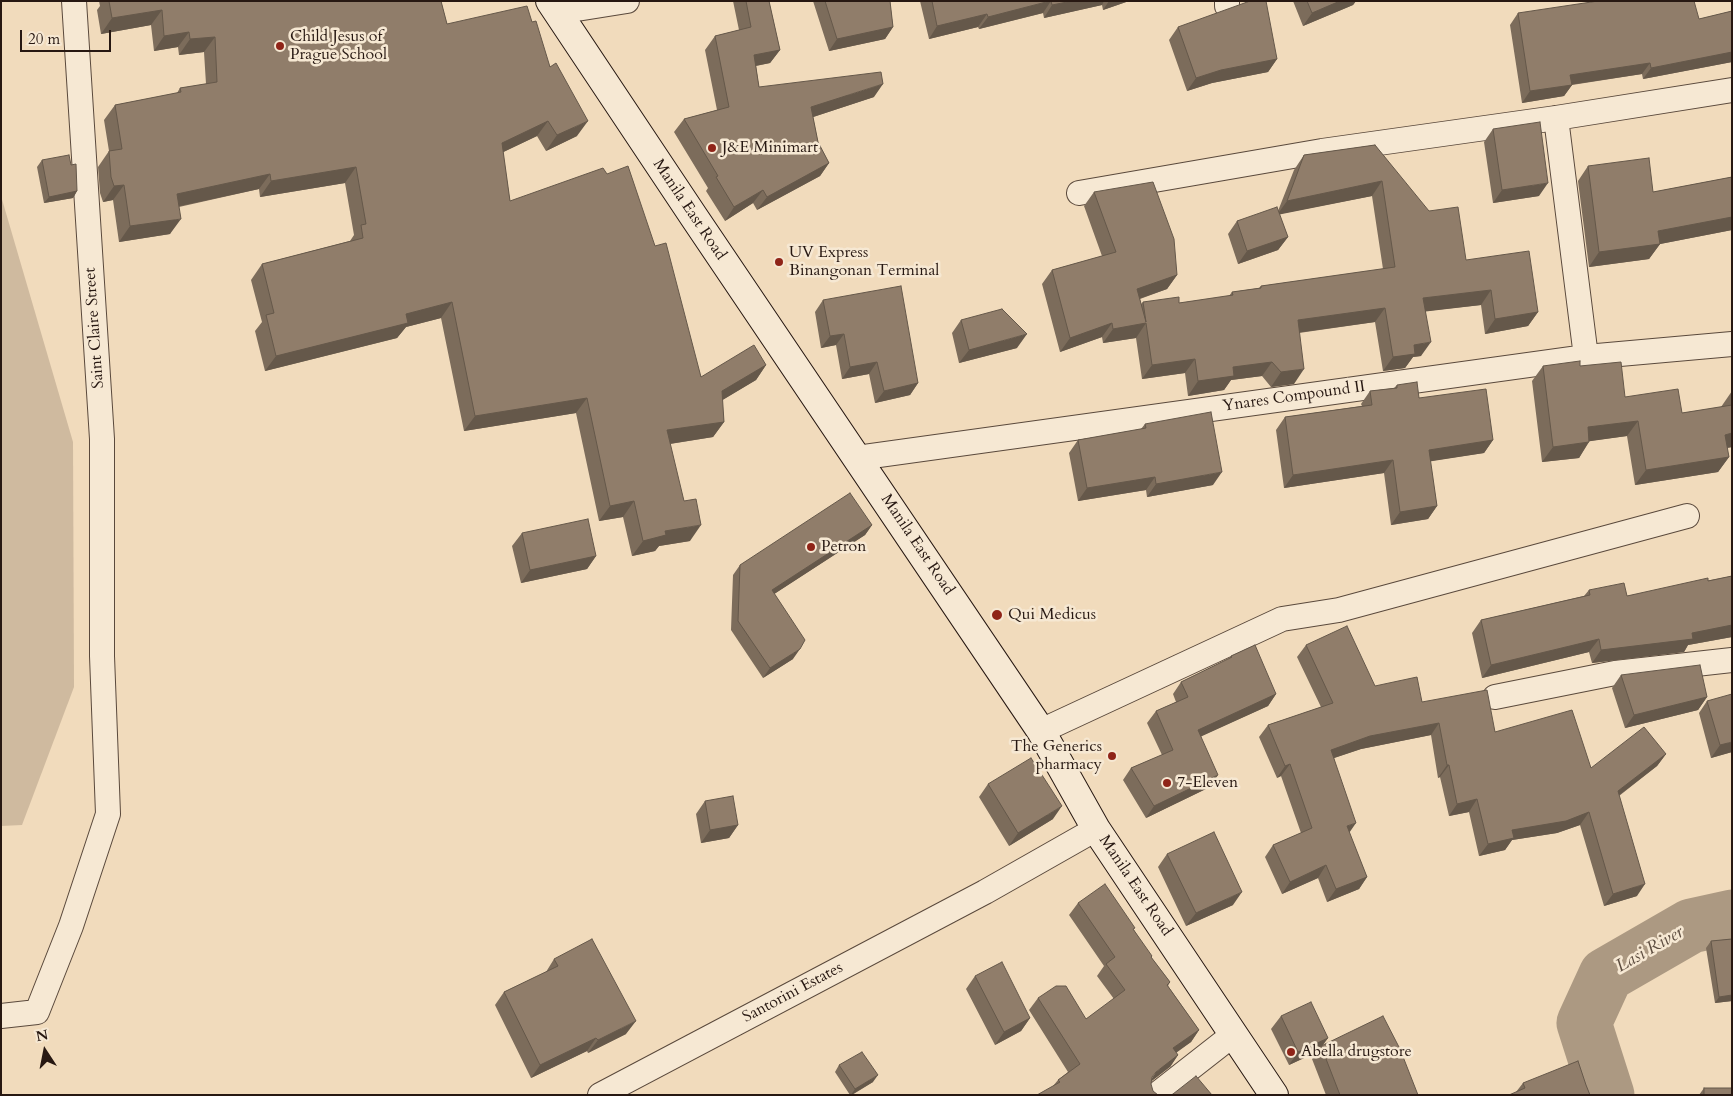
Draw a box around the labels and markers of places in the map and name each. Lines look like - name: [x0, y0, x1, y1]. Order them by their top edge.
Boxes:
- place label: Child Jesus of Prague School: [290, 27, 387, 65]
- marker: Child Jesus of Prague School: [274, 40, 286, 52]
- place label: J&E Minimart: [722, 138, 818, 158]
- marker: J&E Minimart: [706, 142, 718, 154]
- place label: UV Express Binangonan Terminal: [789, 243, 939, 281]
- marker: UV Express Binangonan Terminal: [773, 256, 785, 268]
- place label: Petron: [821, 537, 866, 557]
- marker: Petron: [805, 541, 817, 553]
- place label: Qui Medicus: [1008, 605, 1096, 625]
- marker: Qui Medicus: [990, 608, 1004, 622]
- place label: The Generics pharmacy: [1011, 737, 1102, 775]
- marker: The Generics pharmacy: [1106, 750, 1118, 762]
- place label: 7-Eleven: [1177, 773, 1238, 793]
- marker: 7-Eleven: [1161, 777, 1173, 789]
- place label: Abella drugstore: [1301, 1042, 1412, 1062]
- marker: Abella drugstore: [1285, 1046, 1297, 1058]

